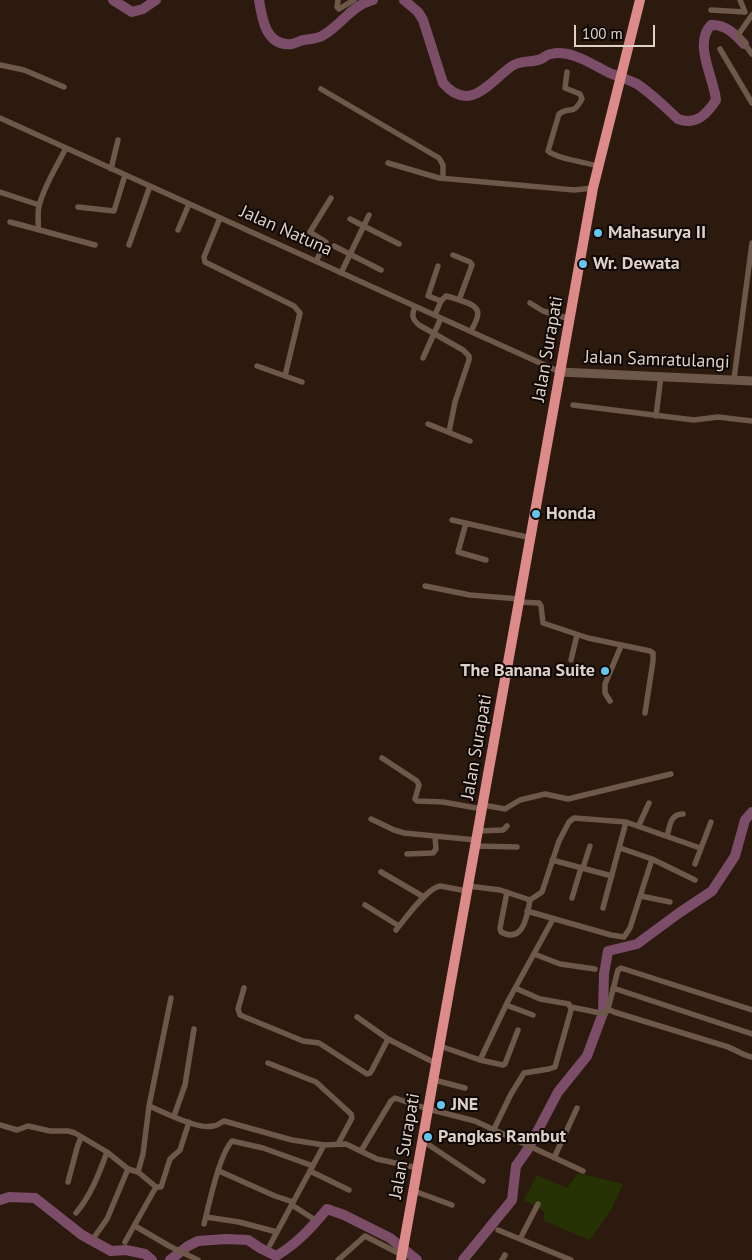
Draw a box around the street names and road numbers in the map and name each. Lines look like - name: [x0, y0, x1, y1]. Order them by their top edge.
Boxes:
- street label: Jalan Natuna: [237, 201, 335, 261]
- street label: Jalan Surapati: [528, 294, 568, 404]
- street label: Jalan Samratulangi: [584, 347, 730, 373]
- street label: Jalan Surapati: [457, 692, 497, 802]
- street label: Jalan Surapati: [385, 1091, 425, 1201]

